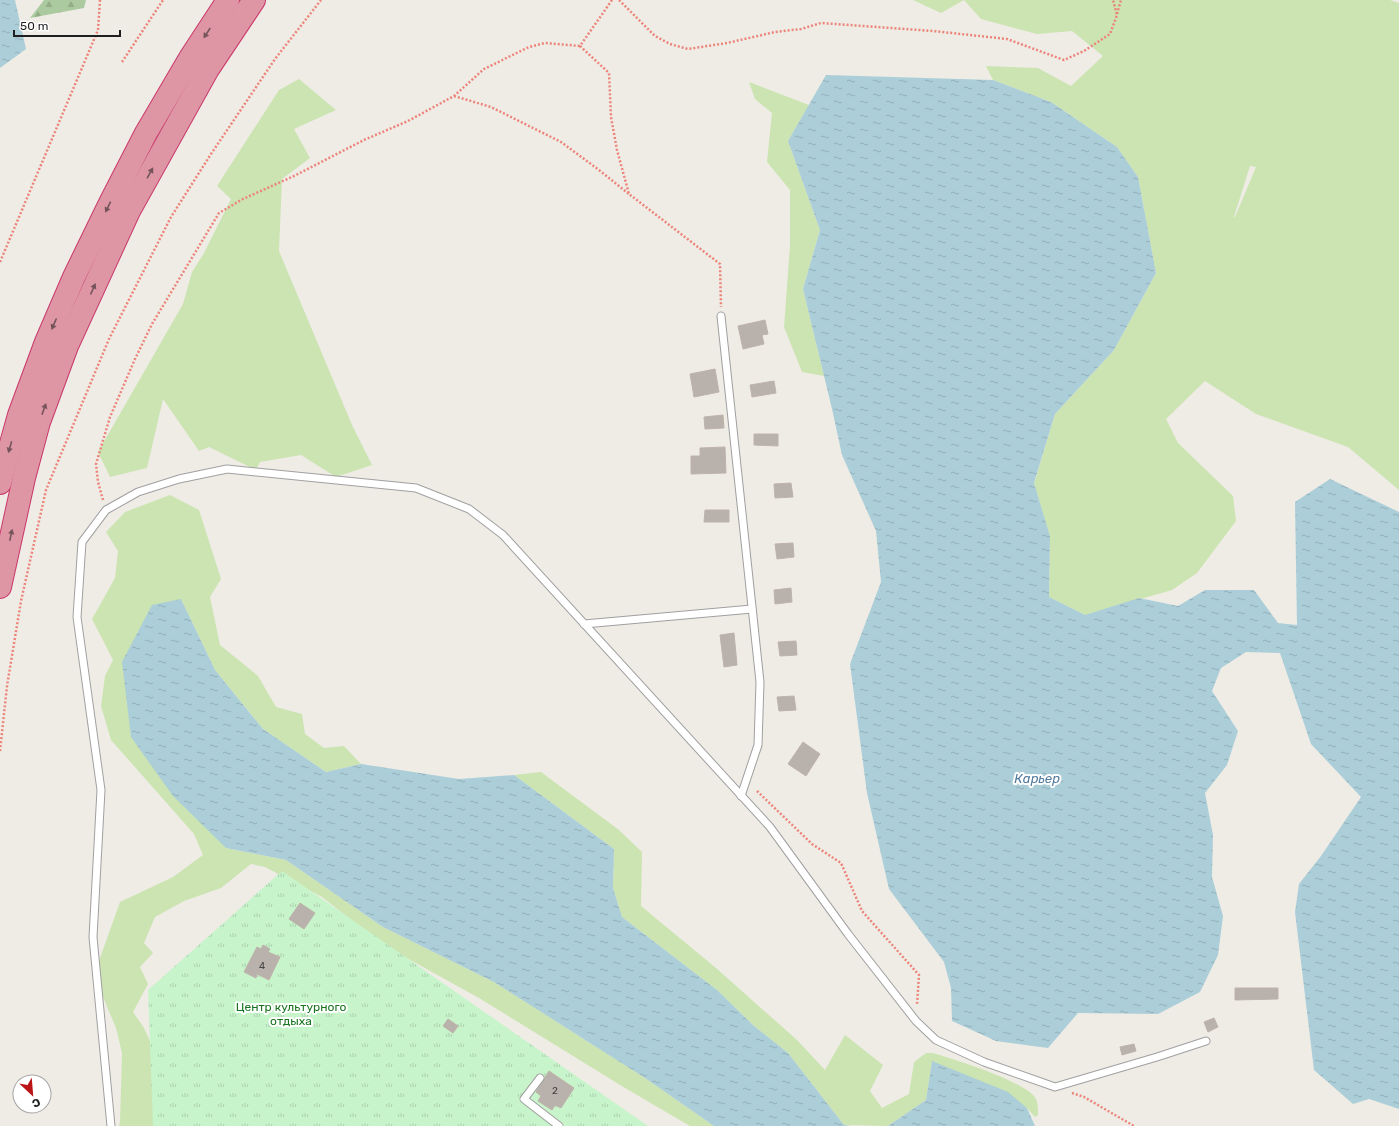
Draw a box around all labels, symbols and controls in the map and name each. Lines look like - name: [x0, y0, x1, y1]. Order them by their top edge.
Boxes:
- scale bar: [14, 12, 120, 38]
- text: 50 m: [20, 19, 48, 33]
- one-way arrow: [203, 28, 211, 38]
- one-way arrow: [147, 167, 154, 179]
- one-way arrow: [105, 201, 112, 212]
- one-way arrow: [90, 283, 96, 295]
- one-way arrow: [50, 319, 56, 331]
- one-way arrow: [41, 403, 47, 415]
- one-way arrow: [7, 441, 13, 453]
- one-way arrow: [9, 529, 15, 541]
- water label: Карьер: [1014, 771, 1060, 786]
- house number: 4: [259, 960, 265, 972]
- park label: Центр культурного отдыха: [236, 1000, 346, 1028]
- north arrow: [12, 1074, 52, 1114]
- house number: 2: [552, 1085, 558, 1097]
- text: С: [30, 1095, 42, 1110]

